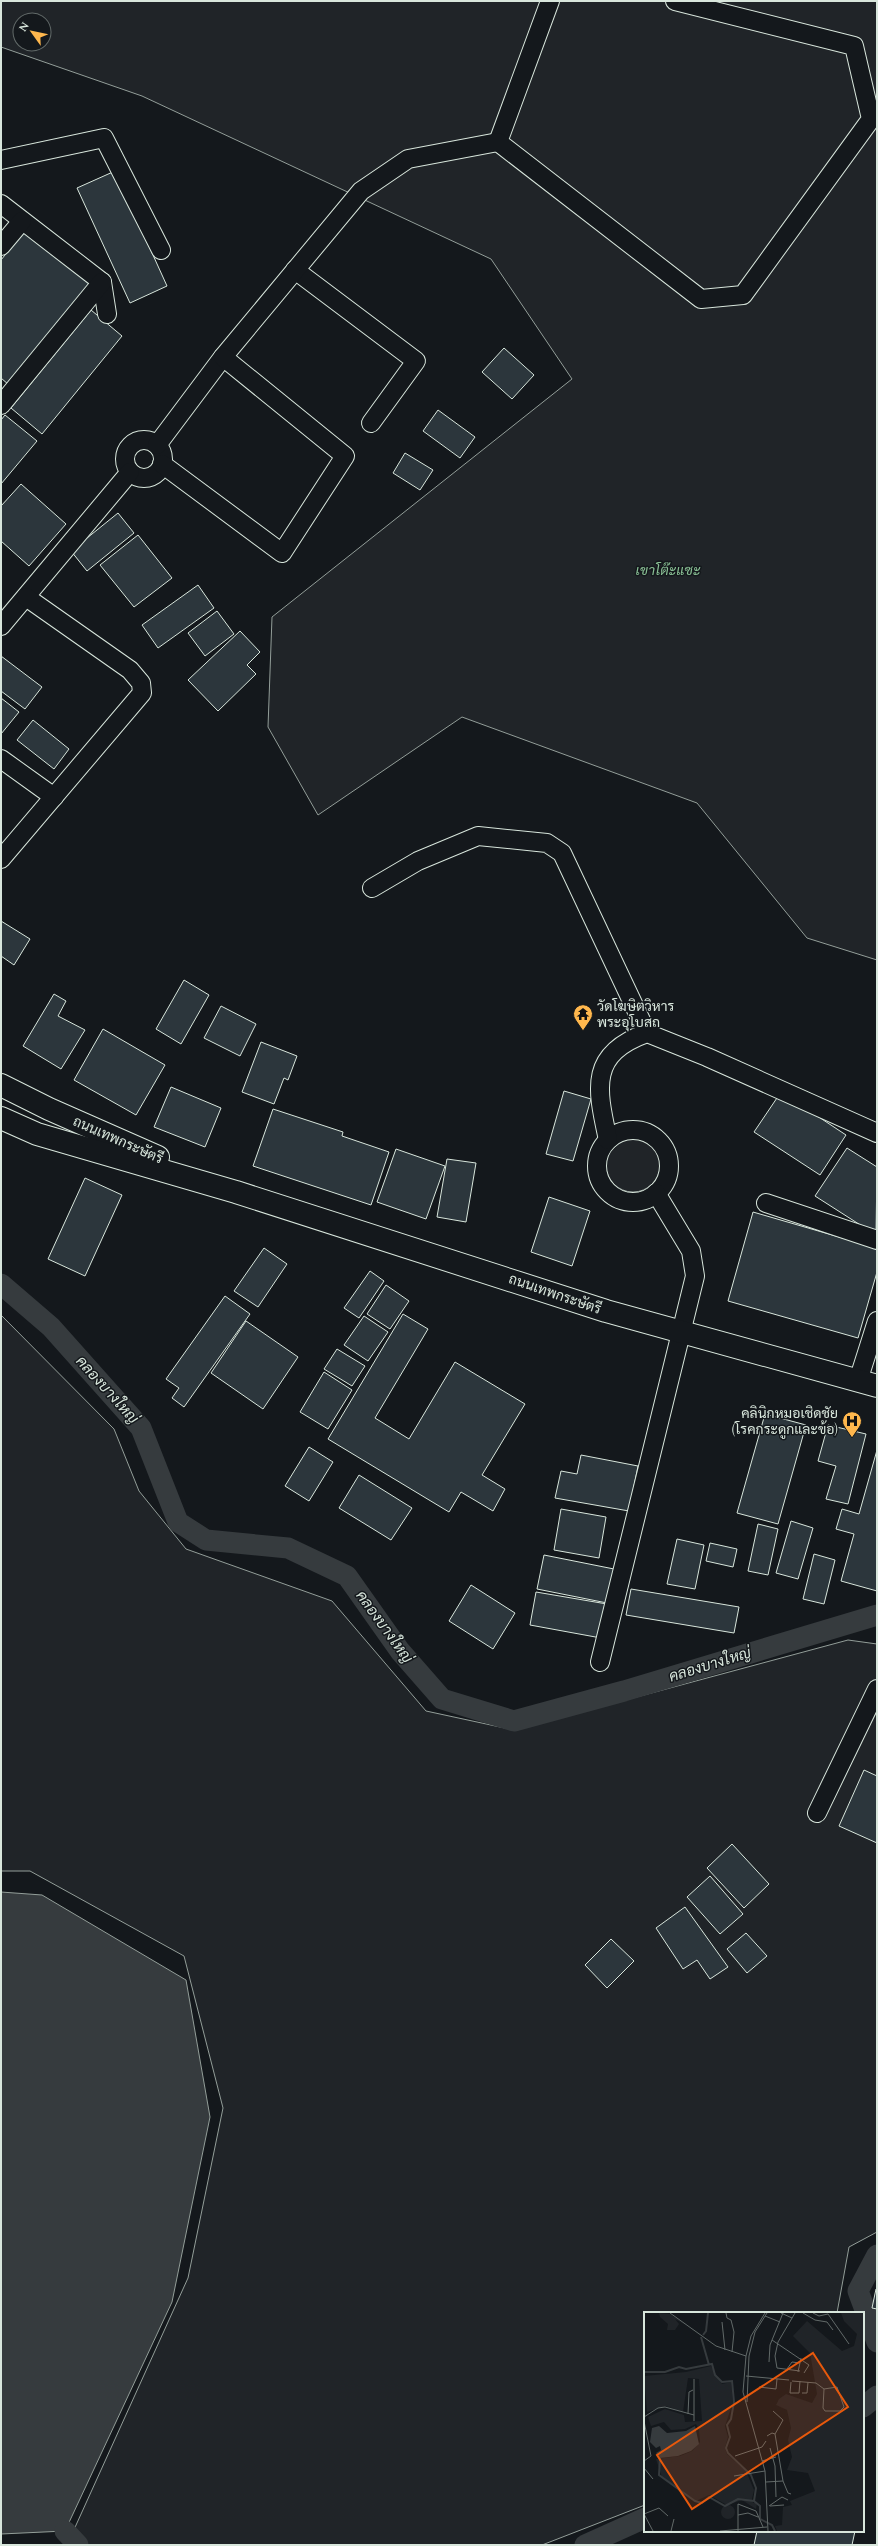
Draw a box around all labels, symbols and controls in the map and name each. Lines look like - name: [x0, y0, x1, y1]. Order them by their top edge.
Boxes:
- north arrow: [12, 12, 52, 52]
- text: N: [14, 18, 34, 35]
- park label: เขาโต๊ะแซะ: [636, 560, 701, 581]
- place label: วัดโฆษิตวิหาร พระอุโบสถ: [597, 996, 675, 1033]
- temple icon: วัดโฆษิตวิหาร พระอุโบสถ: [572, 1003, 594, 1031]
- street label: ถนนเทพกระษัตรี: [70, 1111, 167, 1169]
- street label: ถนนเทพกระษัตรี: [506, 1268, 604, 1320]
- water label: คลองบางใหญ่: [70, 1351, 145, 1430]
- place label: คลินิกหมอเชิดชัย (โรคกระดูกและข้อ): [732, 1403, 838, 1440]
- hospital icon: คลินิกหมอเชิดชัย (โรคกระดูกและข้อ): [841, 1410, 863, 1438]
- water label: คลองบางใหญ่: [350, 1586, 419, 1669]
- water label: คลองบางใหญ่: [666, 1641, 755, 1688]
- inset map: [644, 2312, 864, 2532]

